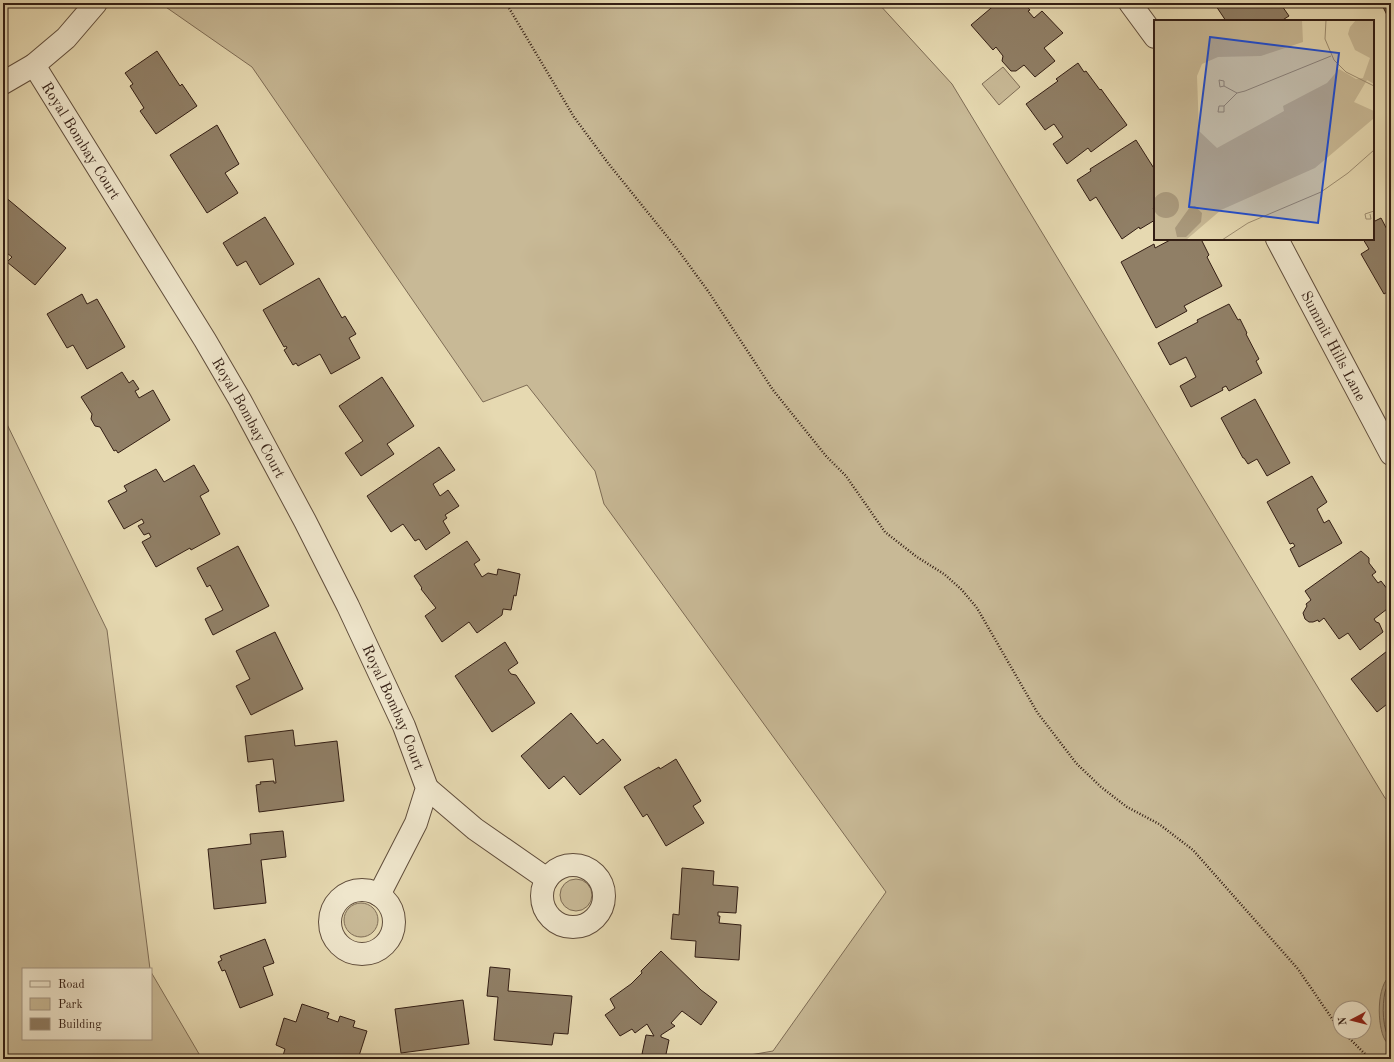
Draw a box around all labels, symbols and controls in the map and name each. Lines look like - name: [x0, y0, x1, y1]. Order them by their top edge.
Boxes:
- inset map: [1154, 20, 1374, 240]
- street label: Royal Bombay Court: [38, 80, 122, 203]
- street label: Summit Hills Lane: [1297, 289, 1368, 404]
- street label: Royal Bombay Court: [208, 356, 287, 481]
- street label: Royal Bombay Court: [358, 643, 426, 772]
- legend: [22, 968, 152, 1040]
- text: Road: [58, 979, 85, 991]
- text: Park: [58, 999, 83, 1011]
- north arrow: [1332, 1000, 1372, 1040]
- text: N: [1338, 1016, 1350, 1026]
- text: Building: [58, 1019, 102, 1031]

